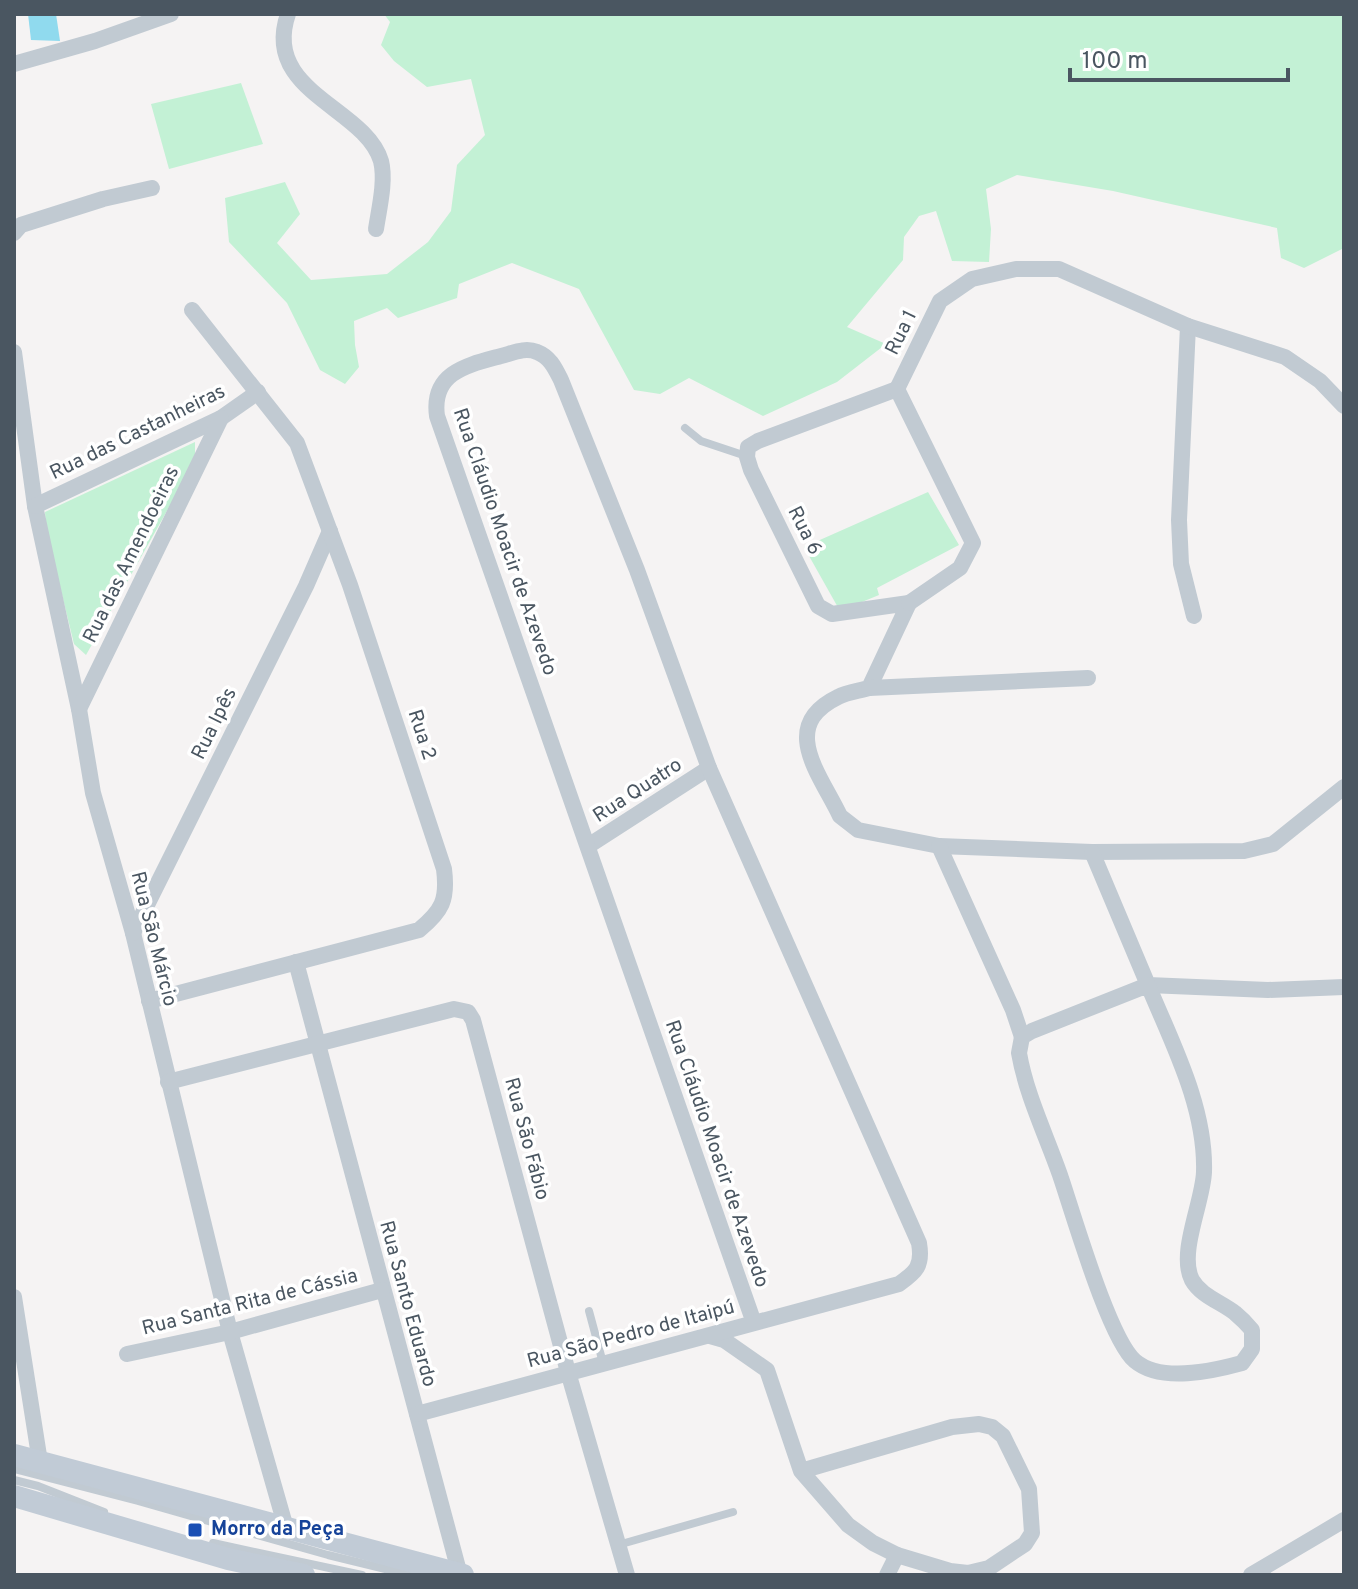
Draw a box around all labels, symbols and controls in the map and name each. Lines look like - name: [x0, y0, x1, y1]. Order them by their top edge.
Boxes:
- scale bar: [1070, 32, 1288, 82]
- text: 100 m: [1082, 47, 1148, 77]
- street label: Rua 1: [880, 306, 924, 360]
- street label: Rua das Castanheiras: [46, 379, 230, 487]
- street label: Rua Cláudio Moacir de Azevedo: [446, 405, 562, 679]
- street label: Rua das Amendoeiras: [78, 462, 186, 648]
- street label: Rua 6: [781, 502, 827, 560]
- street label: Rua Ipês: [186, 684, 244, 764]
- street label: Rua 2: [401, 706, 441, 764]
- street label: Rua Quatro: [589, 753, 687, 829]
- street label: Rua São Márcio: [124, 869, 182, 1009]
- street label: Rua Cláudio Moacir de Azevedo: [658, 1017, 774, 1291]
- street label: Rua São Fábio: [497, 1075, 555, 1203]
- street label: Rua Santo Eduardo: [372, 1218, 442, 1390]
- street label: Rua Santa Rita de Cássia: [139, 1264, 361, 1342]
- street label: Rua São Pedro de Itaipú: [524, 1295, 738, 1375]
- place label: Morro da Peça: [211, 1517, 344, 1543]
- marker: Morro da Peça: [186, 1521, 204, 1539]

